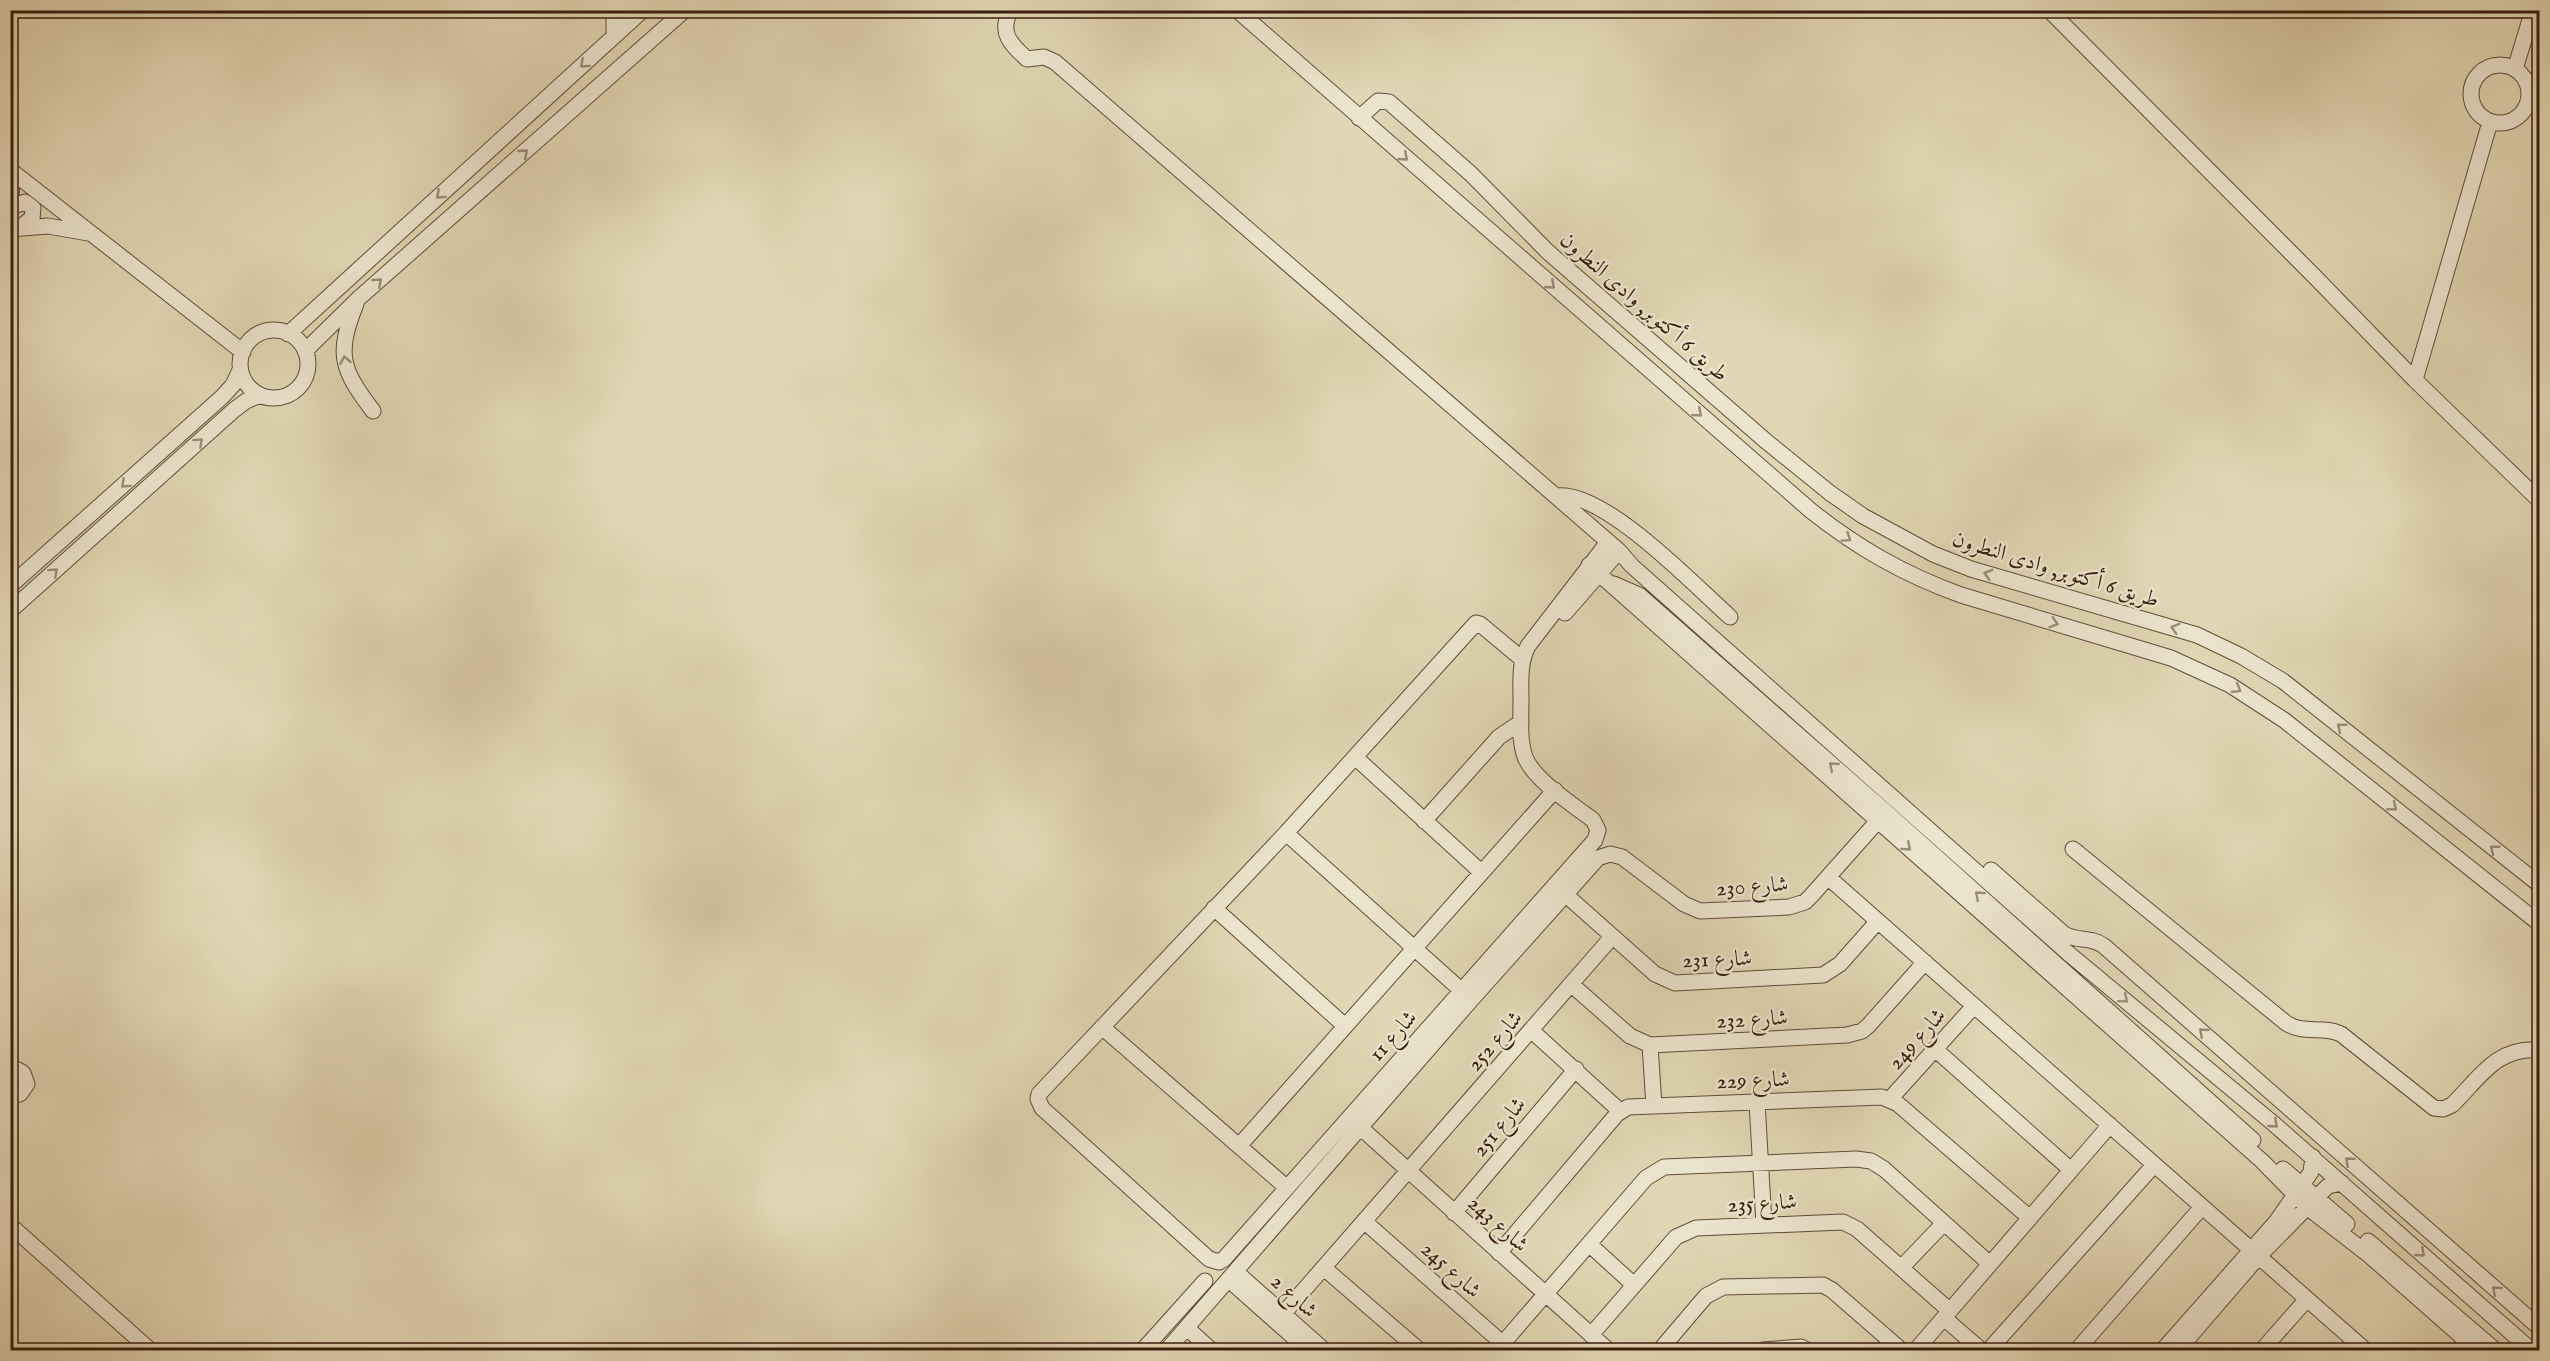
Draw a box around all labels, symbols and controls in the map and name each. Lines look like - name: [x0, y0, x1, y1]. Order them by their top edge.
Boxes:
- one-way arrow: [580, 57, 590, 68]
- one-way arrow: [517, 149, 528, 160]
- one-way arrow: [1397, 149, 1408, 160]
- one-way arrow: [436, 188, 446, 199]
- street label: طريق 6 أكتوبر, وادى النطرون: [1553, 224, 1736, 389]
- one-way arrow: [371, 278, 382, 289]
- one-way arrow: [1544, 278, 1554, 289]
- one-way arrow: [340, 356, 352, 365]
- one-way arrow: [1691, 406, 1702, 417]
- one-way arrow: [192, 438, 203, 449]
- one-way arrow: [121, 477, 132, 488]
- street label: طريق 6 أكتوبر, وادى النطرون: [1949, 522, 2163, 615]
- one-way arrow: [1840, 531, 1851, 542]
- one-way arrow: [47, 568, 58, 579]
- one-way arrow: [1983, 569, 1994, 581]
- one-way arrow: [2049, 616, 2059, 628]
- one-way arrow: [2170, 623, 2181, 635]
- one-way arrow: [2231, 682, 2241, 693]
- one-way arrow: [2337, 724, 2348, 735]
- one-way arrow: [1829, 762, 1840, 773]
- one-way arrow: [2386, 799, 2397, 810]
- one-way arrow: [1901, 840, 1911, 851]
- one-way arrow: [2490, 845, 2501, 856]
- street label: شارع 230: [1715, 871, 1789, 906]
- one-way arrow: [1975, 891, 1986, 902]
- street label: شارع 231: [1682, 945, 1753, 978]
- one-way arrow: [2117, 992, 2128, 1003]
- street label: شارع 249: [1882, 1003, 1955, 1078]
- street label: شارع 232: [1715, 1004, 1789, 1039]
- street label: شارع 11: [1363, 1005, 1426, 1070]
- street label: شارع 252: [1461, 1005, 1532, 1079]
- one-way arrow: [2199, 1028, 2210, 1039]
- street label: شارع 229: [1716, 1066, 1790, 1099]
- street label: شارع 251: [1466, 1092, 1535, 1165]
- one-way arrow: [2267, 1117, 2278, 1128]
- one-way arrow: [2345, 1157, 2356, 1168]
- street label: شارع 235: [1727, 1188, 1798, 1223]
- street label: شارع 243: [1459, 1190, 1534, 1261]
- street label: شارع 245: [1413, 1236, 1487, 1307]
- one-way arrow: [2414, 1246, 2425, 1257]
- street label: شارع 2: [1262, 1268, 1323, 1327]
- one-way arrow: [2492, 1286, 2502, 1297]

